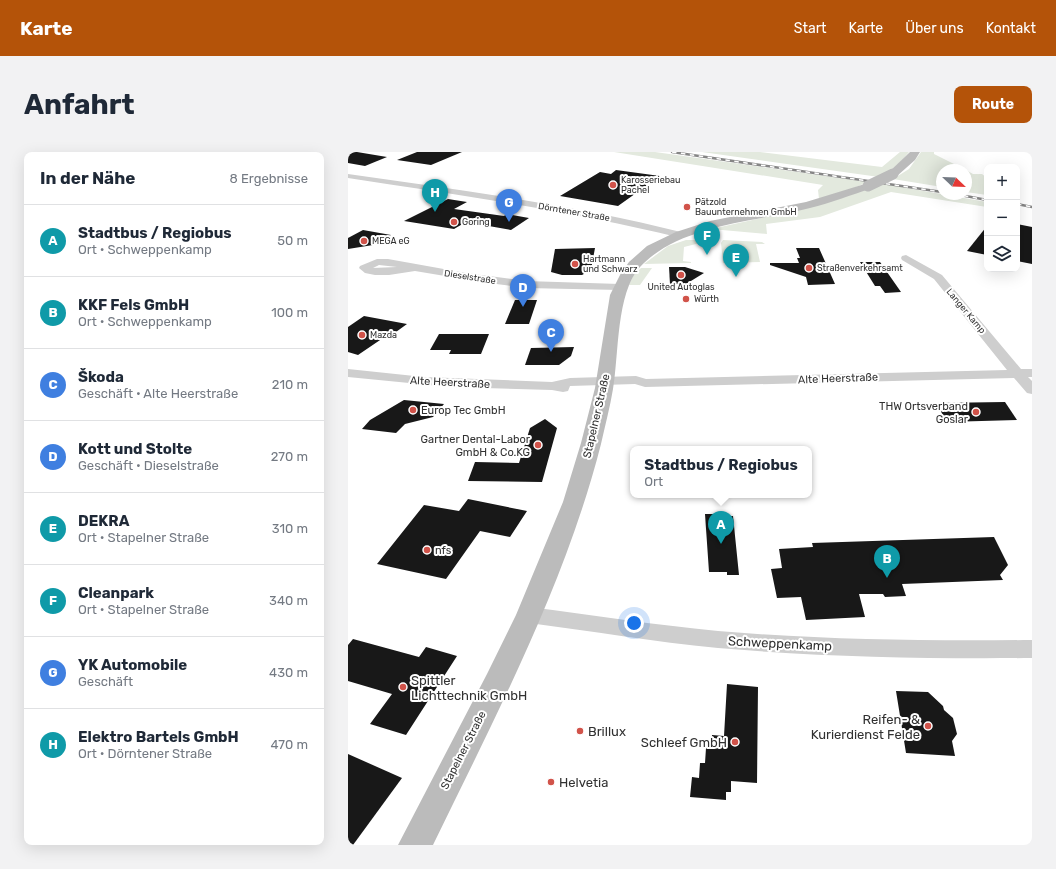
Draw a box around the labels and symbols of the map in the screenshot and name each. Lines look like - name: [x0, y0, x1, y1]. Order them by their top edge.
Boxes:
- north arrow: [936, 164, 972, 200]
- place label: Karosseriebau Pachel: [621, 175, 680, 195]
- pin: H: [422, 179, 448, 212]
- marker: Karosseriebau Pachel: [608, 180, 618, 190]
- pin: G: [496, 189, 522, 222]
- place label: Pätzold Bauunternehmen GmbH: [695, 197, 797, 217]
- street label: Dörntener Straße: [537, 201, 611, 223]
- marker: Pätzold Bauunternehmen GmbH: [682, 202, 692, 212]
- marker: Goring: [449, 217, 459, 227]
- place label: Goring: [462, 217, 490, 227]
- pin: F: [694, 222, 720, 255]
- marker: MEGA eG: [359, 236, 369, 246]
- place label: MEGA eG: [372, 236, 410, 246]
- pin: E: [723, 244, 749, 277]
- place label: Hartmann und Schwarz: [583, 254, 638, 274]
- marker: Hartmann und Schwarz: [570, 259, 580, 269]
- marker: Straßenverkehrsamt: [804, 263, 814, 273]
- place label: Straßenverkehrsamt: [817, 263, 903, 273]
- street label: Dieselstraße: [444, 268, 496, 286]
- marker: United Autoglas: [676, 270, 686, 280]
- pin: D: [510, 274, 536, 307]
- place label: United Autoglas: [647, 282, 715, 292]
- street label: Langer Kamp: [944, 287, 988, 335]
- marker: Würth: [681, 294, 691, 304]
- place label: Würth: [694, 294, 719, 304]
- pin: C: [538, 319, 564, 352]
- marker: Mazda: [357, 330, 367, 340]
- place label: Mazda: [370, 330, 397, 340]
- street label: Alte Heerstraße: [798, 371, 878, 386]
- street label: Stapelner Straße: [580, 373, 612, 459]
- street label: Alte Heerstraße: [410, 374, 490, 391]
- place label: THW Ortsverband Goslar: [879, 400, 969, 426]
- place label: Europ Tec GmbH: [421, 404, 506, 417]
- marker: Europ Tec GmbH: [408, 405, 418, 415]
- marker: THW Ortsverband Goslar: [971, 407, 981, 417]
- place label: Gartner Dental-Labor GmbH & Co.KG: [421, 433, 531, 459]
- marker: Gartner Dental-Labor GmbH & Co.KG: [533, 440, 543, 450]
- pin: A: [708, 511, 734, 544]
- place label: nfs: [435, 544, 452, 557]
- marker: nfs: [422, 545, 432, 555]
- pin: B: [874, 545, 900, 578]
- your location: [624, 613, 644, 633]
- street label: Schweppenkamp: [727, 633, 833, 654]
- place label: Spittler Lichttechnik GmbH: [411, 673, 527, 703]
- marker: Spittler Lichttechnik GmbH: [398, 682, 408, 692]
- street label: Stapelner Straße: [438, 709, 489, 791]
- place label: Reifen- & Kurierdienst Felde: [811, 712, 920, 742]
- marker: Reifen- & Kurierdienst Felde: [923, 721, 933, 731]
- place label: Brillux: [588, 724, 626, 739]
- marker: Brillux: [575, 726, 585, 736]
- place label: Schleef GmbH: [641, 735, 727, 750]
- marker: Schleef GmbH: [730, 737, 740, 747]
- place label: Helvetia: [559, 775, 608, 790]
- marker: Helvetia: [546, 777, 556, 787]

